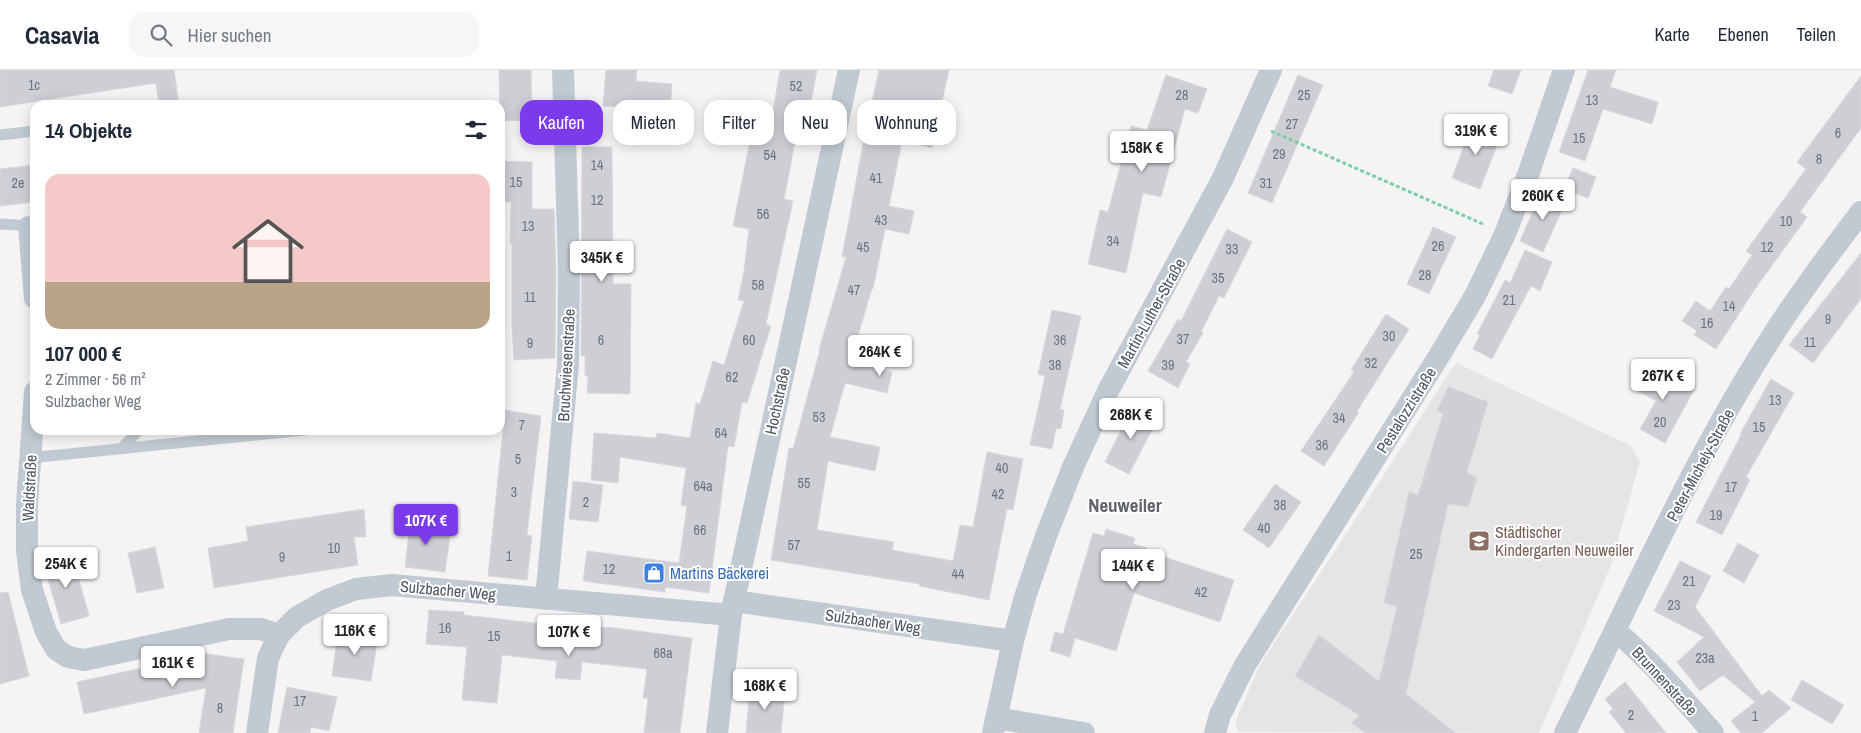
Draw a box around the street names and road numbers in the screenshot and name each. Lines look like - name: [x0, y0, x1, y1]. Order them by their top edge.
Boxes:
- street label: Martin-Luther-Straße: [1112, 254, 1190, 372]
- street label: Bruchwiesenstraße: [552, 308, 580, 422]
- street label: Pestalozzistraße: [1371, 363, 1441, 457]
- street label: Hochstraße: [759, 366, 795, 436]
- street label: Peter-Michely-Straße: [1661, 405, 1739, 525]
- street label: Waldstraße: [16, 454, 42, 522]
- street label: Sulzbacher Weg: [399, 575, 497, 605]
- street label: Sulzbacher Weg: [824, 603, 923, 639]
- street label: Brunnenstraße: [1627, 642, 1703, 720]

